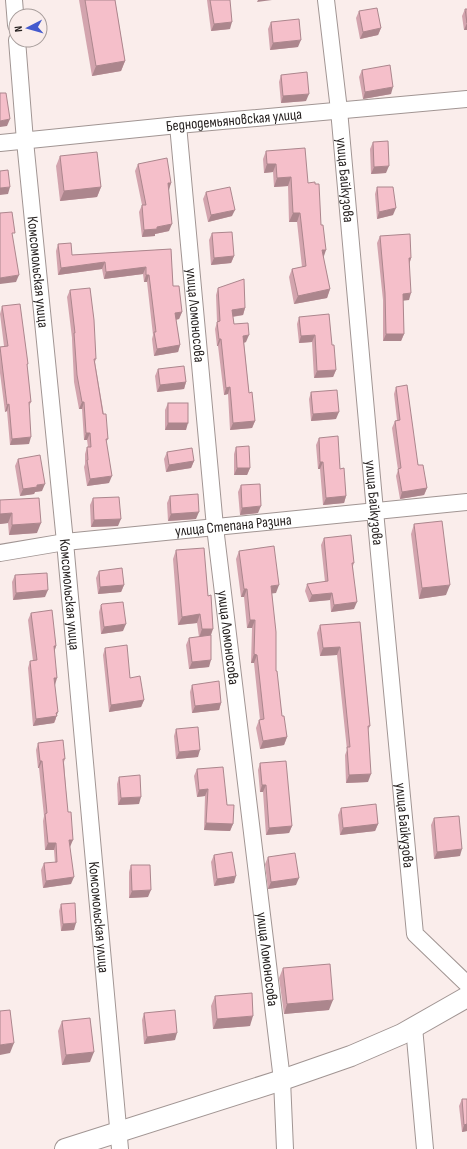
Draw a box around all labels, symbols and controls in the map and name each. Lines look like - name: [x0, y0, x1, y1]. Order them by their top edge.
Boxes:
- north arrow: [8, 8, 48, 48]
- text: N: [12, 25, 25, 33]
- street label: Беднодемьяновская улица: [165, 104, 303, 136]
- street label: улица Байкузова: [332, 137, 359, 223]
- street label: Комсомольская улица: [23, 215, 53, 329]
- street label: улица Ломоносова: [182, 267, 209, 363]
- street label: улица Байкузова: [361, 459, 388, 546]
- street label: улица Степана Разина: [174, 510, 293, 541]
- street label: Комсомольская улица: [55, 538, 84, 651]
- street label: улица Ломоносова: [213, 589, 244, 686]
- street label: улица Байкузова: [391, 782, 418, 869]
- street label: Комсомольская улица: [84, 861, 114, 974]
- street label: улица Ломоносова: [252, 911, 283, 1008]

